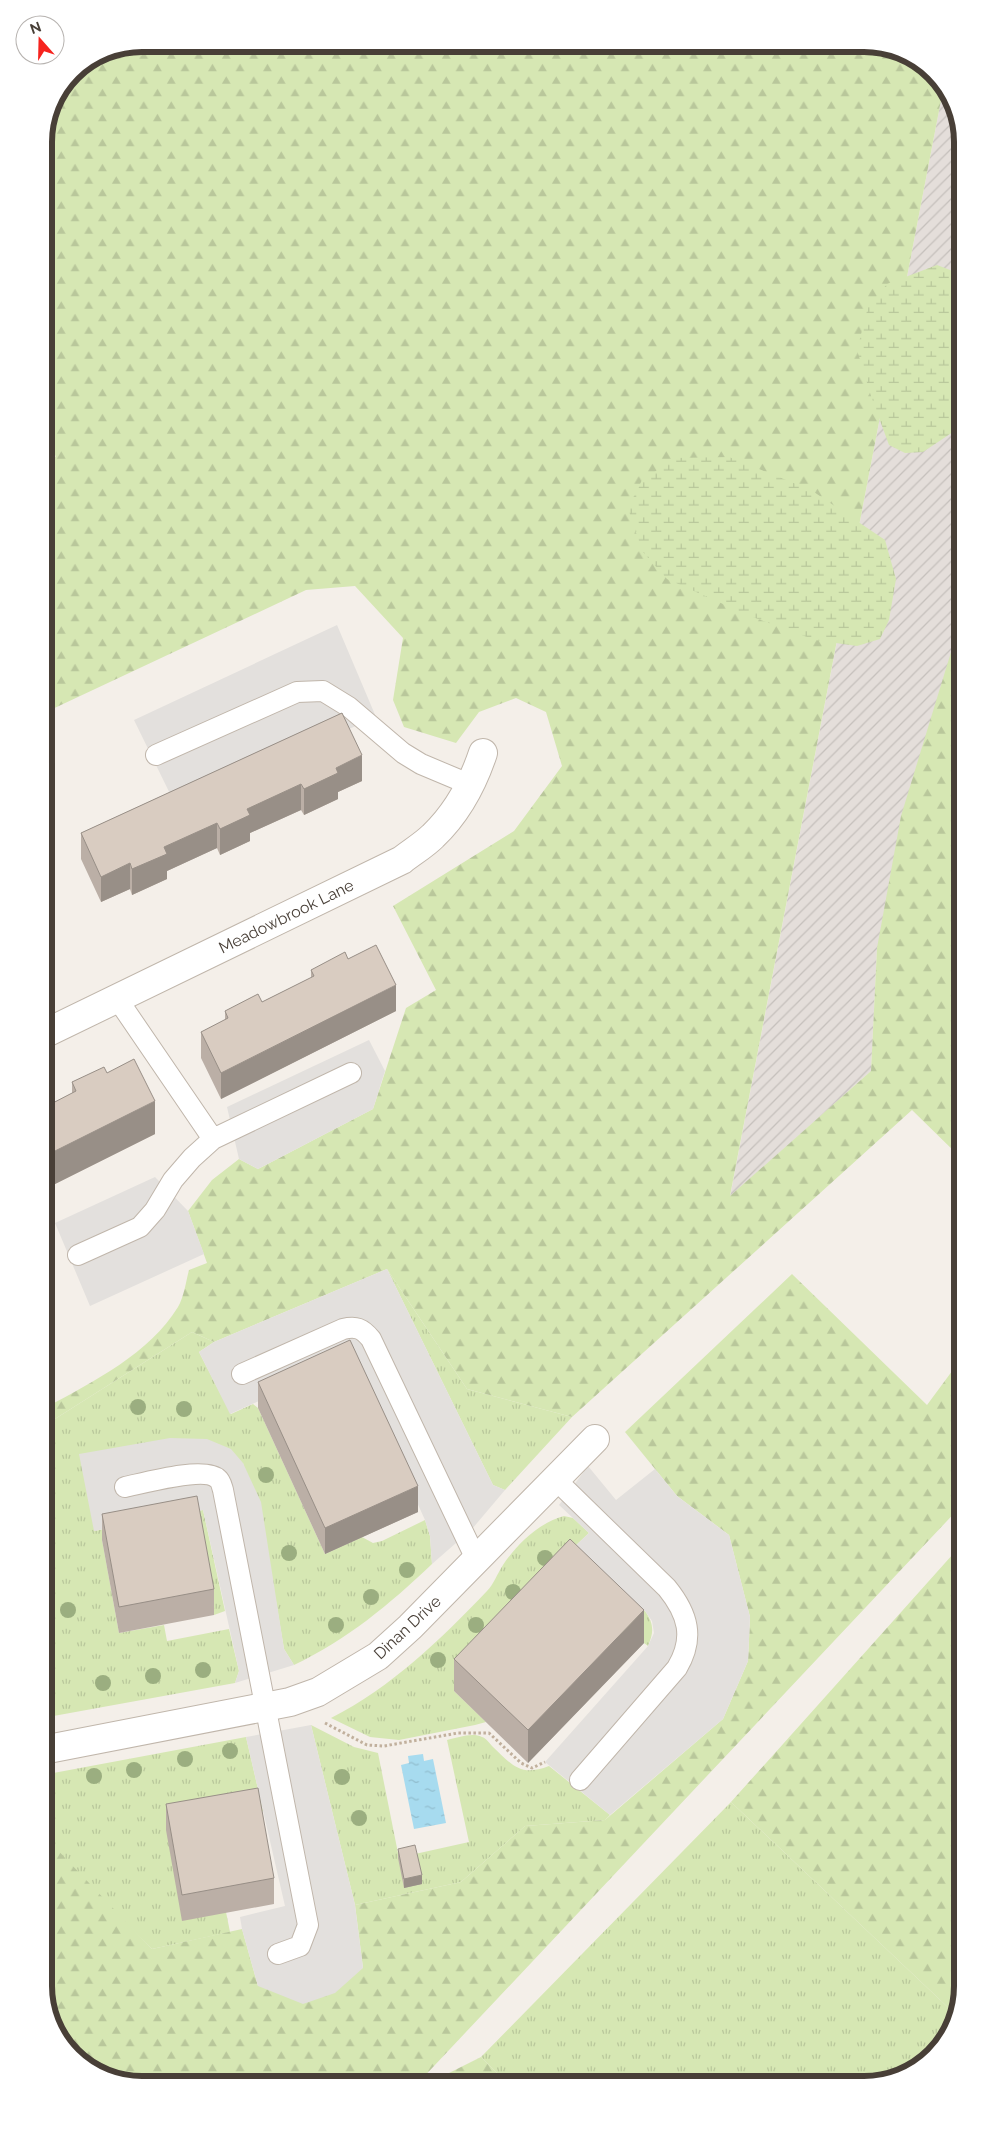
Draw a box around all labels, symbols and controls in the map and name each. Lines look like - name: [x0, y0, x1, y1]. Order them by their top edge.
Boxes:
- north arrow: [15, 15, 65, 65]
- text: N: [28, 18, 43, 37]
- street label: Meadowbrook Lane: [216, 876, 357, 957]
- street label: Dinan Drive: [370, 1592, 445, 1663]

